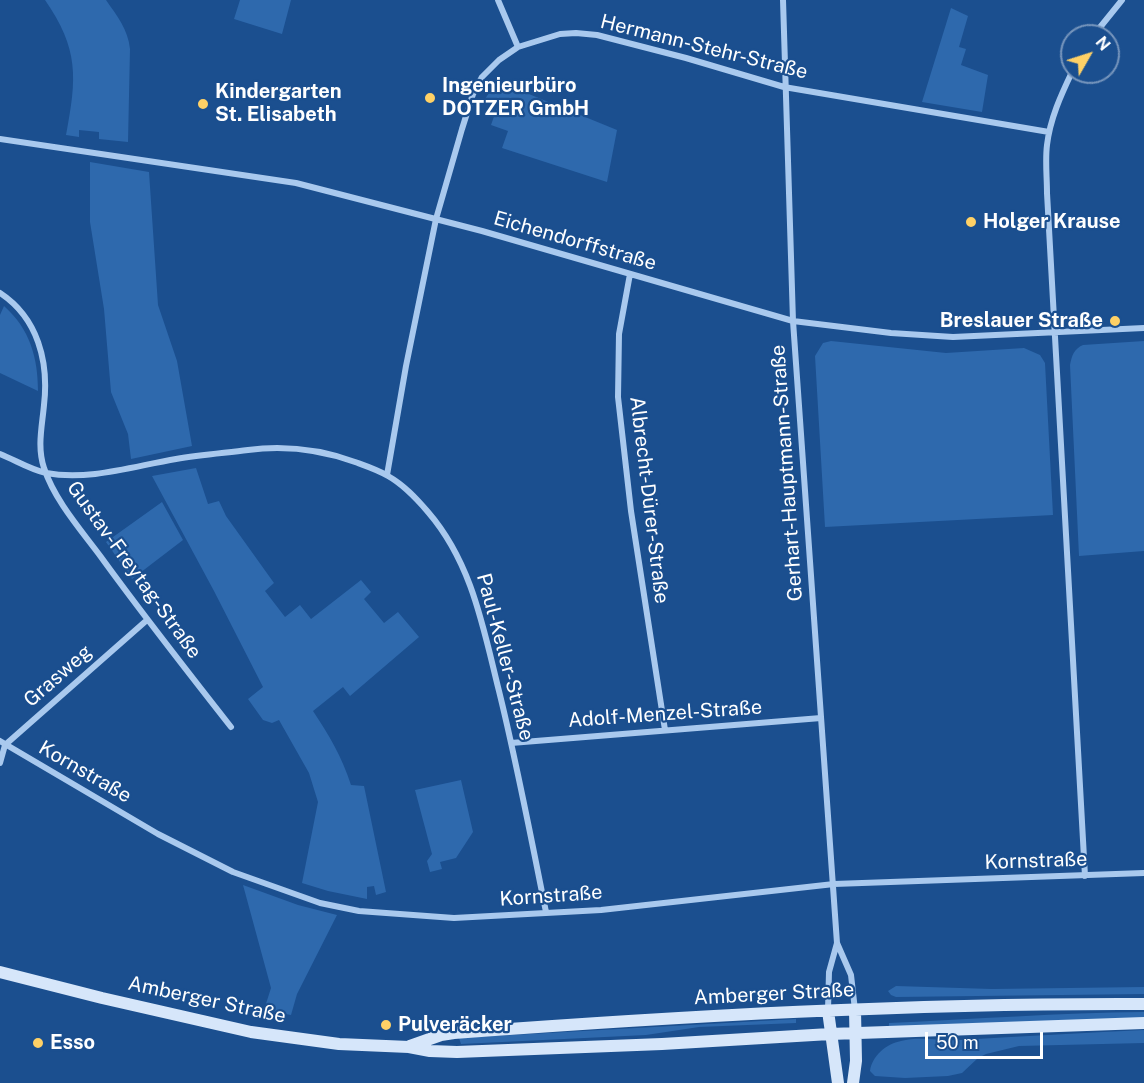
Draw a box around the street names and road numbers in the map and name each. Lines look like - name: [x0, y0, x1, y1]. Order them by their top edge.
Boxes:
- street label: Hermann-Stehr-Straße: [598, 10, 810, 84]
- street label: Eichendorffstraße: [491, 206, 659, 276]
- street label: Gerhart-Hauptmann-Straße: [766, 344, 808, 602]
- street label: Albrecht-Dürer-Straße: [624, 395, 674, 605]
- street label: Gustav-Freytag-Straße: [62, 477, 206, 663]
- street label: Paul-Keller-Straße: [471, 571, 539, 743]
- street label: Grasweg: [19, 640, 97, 712]
- street label: Adolf-Menzel-Straße: [567, 695, 763, 733]
- street label: Kornstraße: [34, 736, 136, 808]
- street label: Kornstraße: [984, 847, 1088, 875]
- street label: Kornstraße: [499, 880, 603, 912]
- street label: Amberger Straße: [126, 972, 288, 1028]
- street label: Amberger Straße: [693, 978, 855, 1010]

